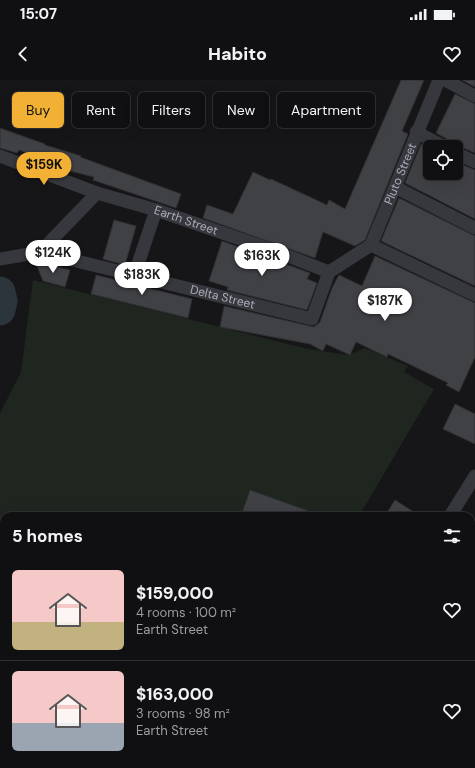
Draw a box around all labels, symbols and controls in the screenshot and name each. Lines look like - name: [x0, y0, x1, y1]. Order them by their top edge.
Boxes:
- text: 15:07: [20, 4, 57, 24]
- text: Habito: [208, 42, 267, 66]
- icon: back: [12, 43, 34, 65]
- icon: heart: [441, 43, 463, 65]
- chip: Buy: [12, 92, 64, 128]
- chip: Rent: [72, 92, 130, 128]
- chip: Filters: [138, 92, 205, 128]
- chip: New: [213, 92, 269, 128]
- chip: Apartment: [277, 92, 375, 128]
- street label: Pluto Street: [380, 140, 420, 207]
- map controls: [423, 140, 463, 180]
- button: locate: [423, 140, 463, 180]
- pin: $159K: [16, 152, 72, 186]
- text: $159K: [25, 156, 63, 173]
- street label: Earth Street: [152, 202, 220, 239]
- pin: $124K: [25, 240, 81, 274]
- pin: $163K: [234, 243, 290, 277]
- text: $124K: [35, 244, 71, 261]
- text: $163K: [243, 247, 281, 264]
- pin: $183K: [114, 262, 170, 296]
- text: $183K: [123, 266, 161, 283]
- street label: Delta Street: [188, 281, 257, 313]
- pin: $187K: [357, 288, 413, 322]
- text: $187K: [367, 292, 403, 309]
- text: 5 homes: [12, 525, 83, 547]
- icon: filters: [441, 525, 463, 547]
- text: $159,000: [136, 582, 214, 604]
- icon: home: [44, 586, 92, 634]
- icon: heart: [441, 599, 463, 621]
- text: 4 rooms · 100 m²: [136, 604, 236, 621]
- text: Earth Street: [136, 621, 208, 638]
- text: $163,000: [136, 683, 214, 705]
- icon: home: [44, 687, 92, 735]
- icon: heart: [441, 700, 463, 722]
- text: 3 rooms · 98 m²: [136, 705, 230, 722]
- text: Earth Street: [136, 722, 208, 739]

